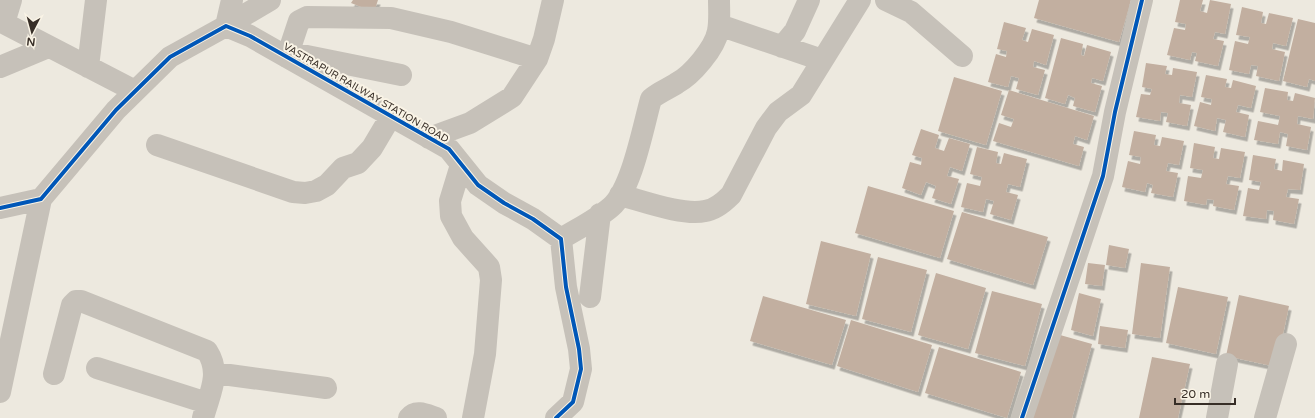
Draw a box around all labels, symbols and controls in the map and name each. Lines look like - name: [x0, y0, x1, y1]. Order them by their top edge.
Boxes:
- north arrow: [12, 12, 52, 52]
- text: N: [26, 35, 36, 48]
- street label: VASTRAPUR RAILWAY STATION ROAD: [281, 41, 451, 145]
- scale bar: [1175, 380, 1235, 406]
- text: 20 m: [1181, 387, 1210, 401]

